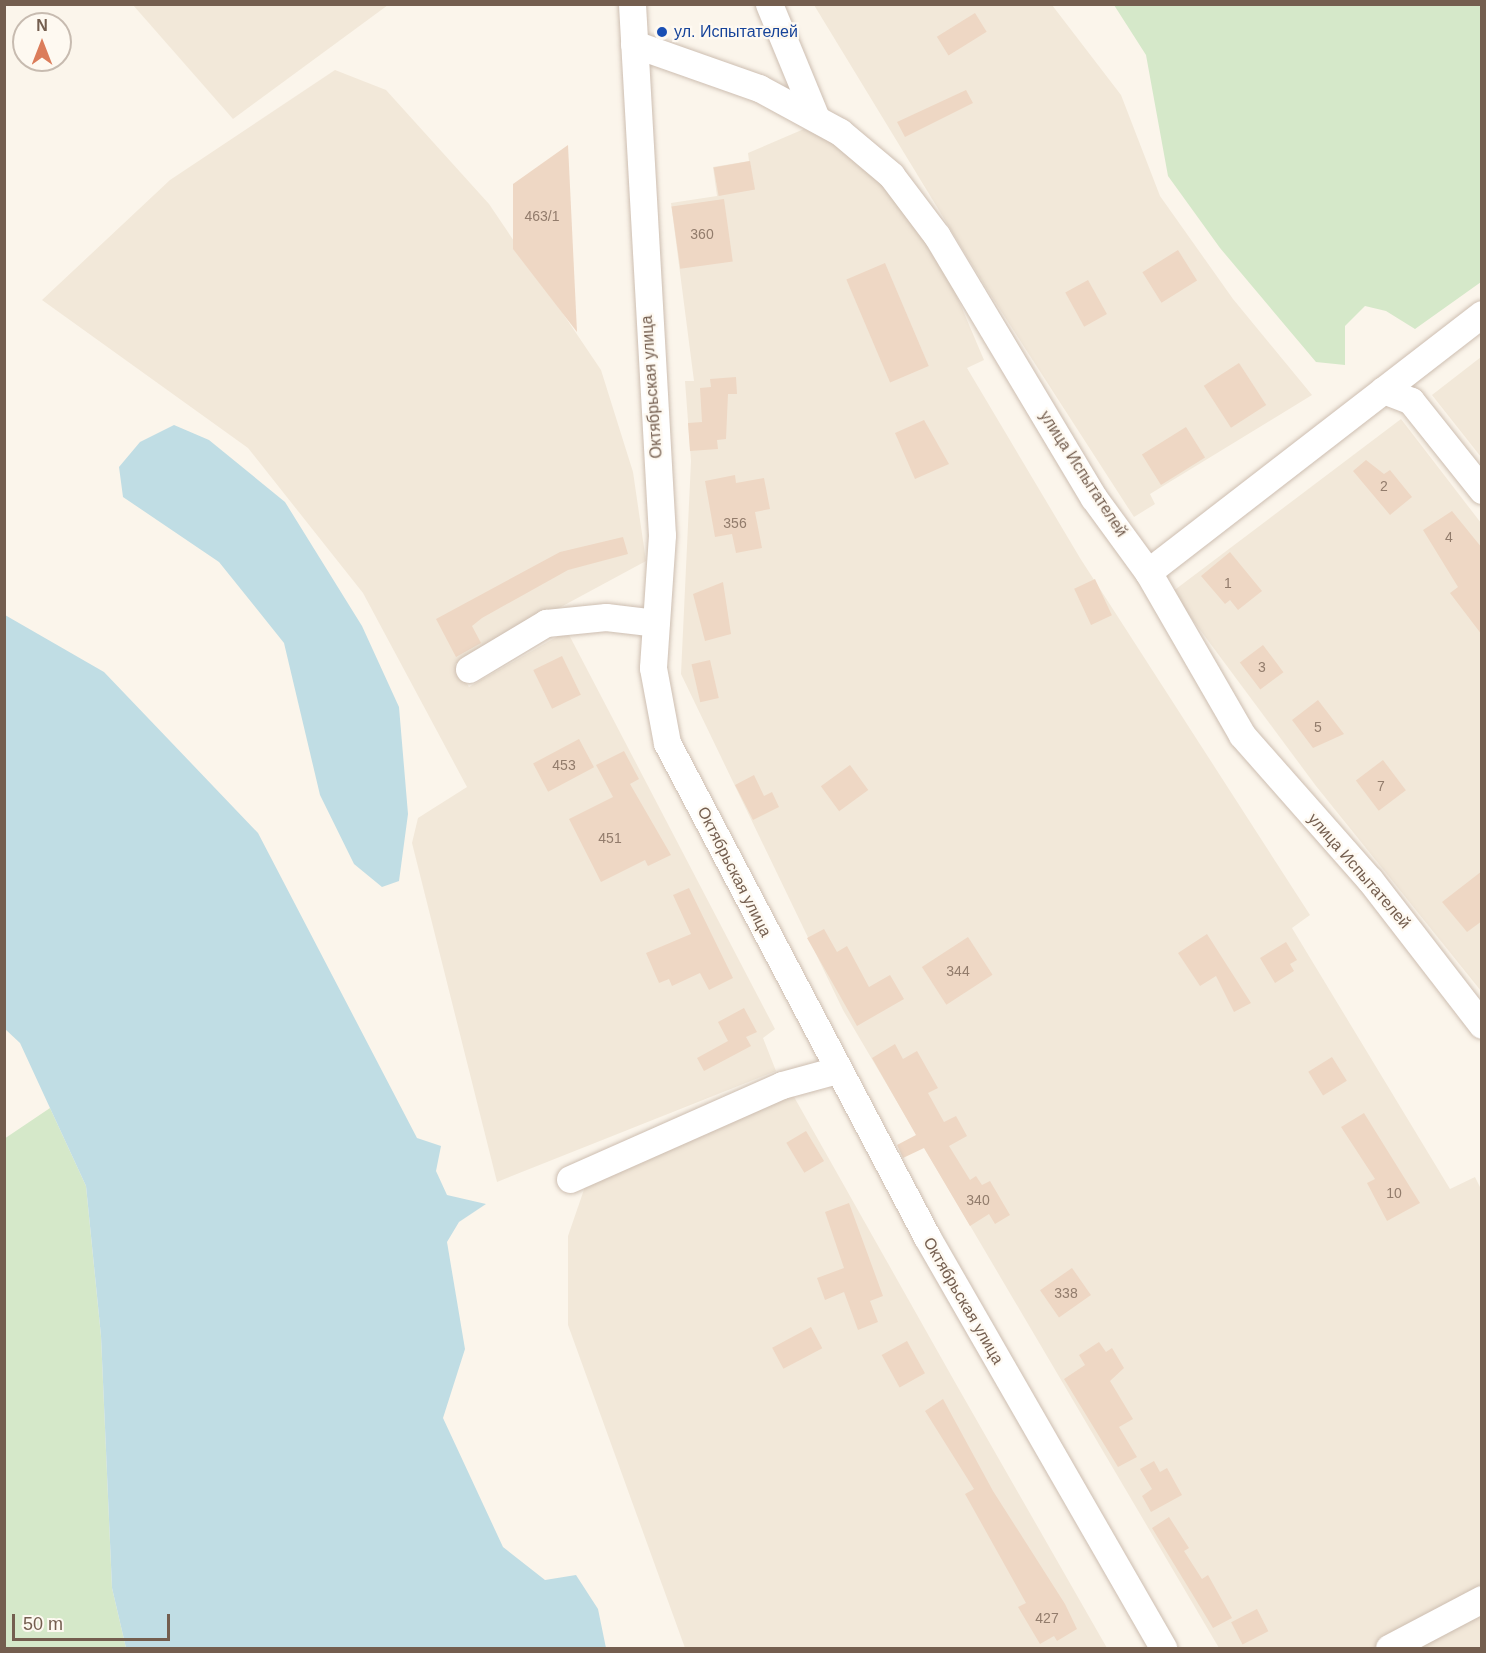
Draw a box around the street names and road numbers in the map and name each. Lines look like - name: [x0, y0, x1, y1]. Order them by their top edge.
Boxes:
- street label: Октябрьская улица: [637, 315, 667, 459]
- street label: улица Испытателей: [1035, 407, 1131, 541]
- street label: Октябрьская улица: [693, 804, 775, 940]
- street label: улица Испытателей: [1304, 809, 1414, 933]
- street label: Октябрьская улица: [919, 1234, 1007, 1368]

